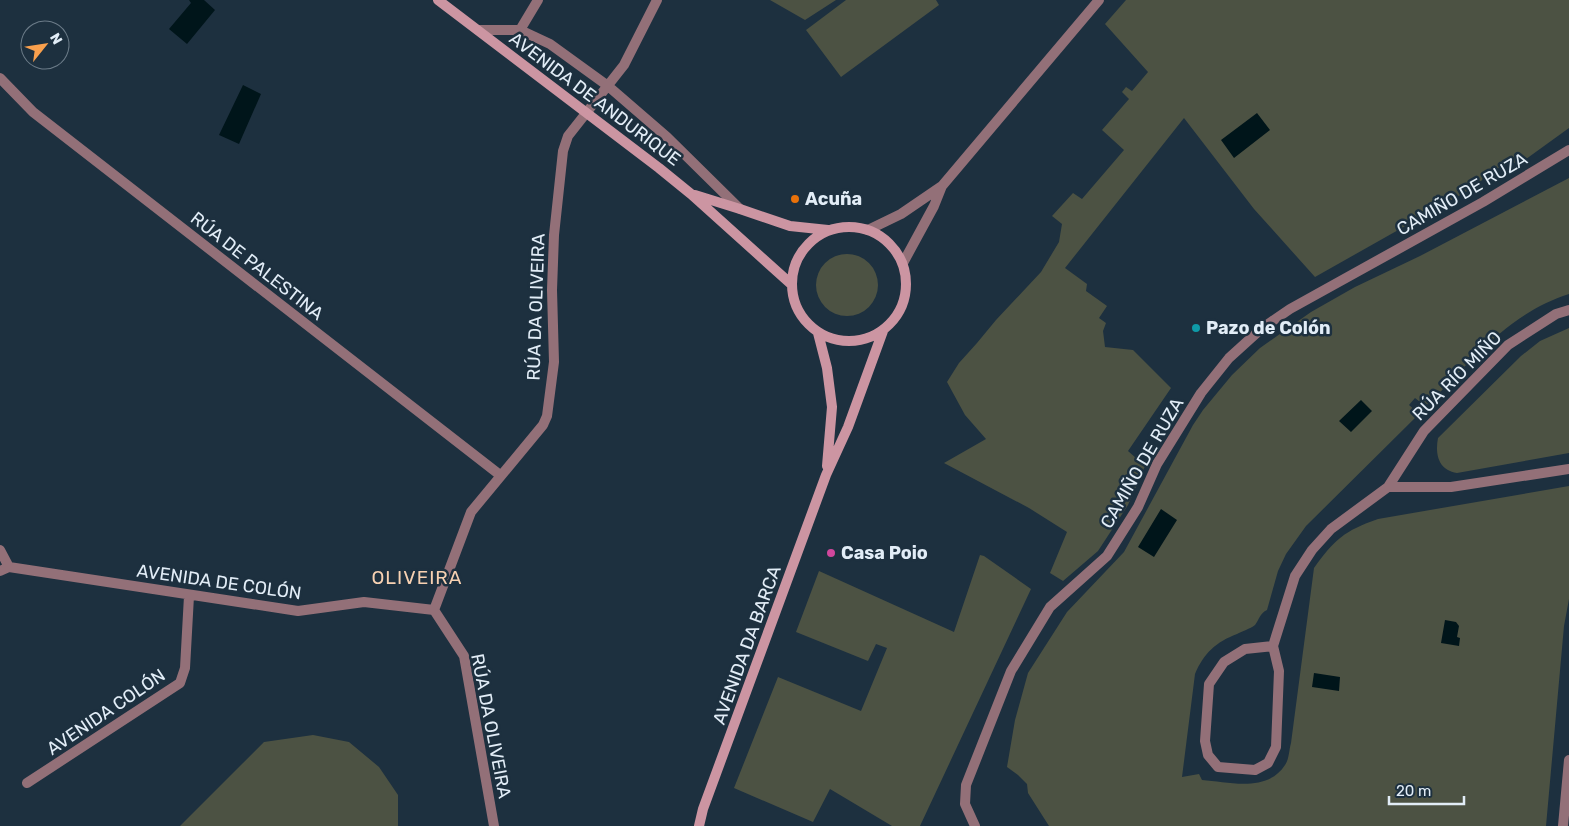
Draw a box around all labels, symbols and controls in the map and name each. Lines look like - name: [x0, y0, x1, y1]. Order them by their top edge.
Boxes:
- north arrow: [20, 20, 70, 70]
- street label: AVENIDA DE ANDURIQUE: [505, 27, 685, 171]
- text: N: [46, 30, 66, 47]
- street label: CAMIÑO DE RUZA: [1393, 148, 1531, 240]
- place label: Acuña: [805, 188, 862, 210]
- marker: Acuña: [789, 193, 801, 205]
- street label: RÚA DE PALESTINA: [186, 207, 328, 325]
- street label: RÚA DA OLIVEIRA: [522, 233, 550, 381]
- place label: Pazo de Colón: [1206, 317, 1331, 339]
- marker: Pazo de Colón: [1190, 322, 1202, 334]
- street label: RÚA RÍO MIÑO: [1408, 327, 1506, 425]
- street label: CAMIÑO DE RUZA: [1096, 394, 1188, 532]
- place label: Casa Poio: [841, 542, 928, 564]
- marker: Casa Poio: [825, 547, 837, 559]
- street label: AVENIDA DE COLÓN: [135, 560, 303, 604]
- street label: AVENIDA DA BARCA: [708, 563, 786, 727]
- district label: OLIVEIRA: [371, 566, 463, 589]
- street label: RÚA DA OLIVEIRA: [466, 652, 516, 800]
- street label: AVENIDA COLÓN: [43, 664, 169, 760]
- scale bar: [1389, 774, 1464, 806]
- text: 20 m: [1396, 782, 1431, 800]

